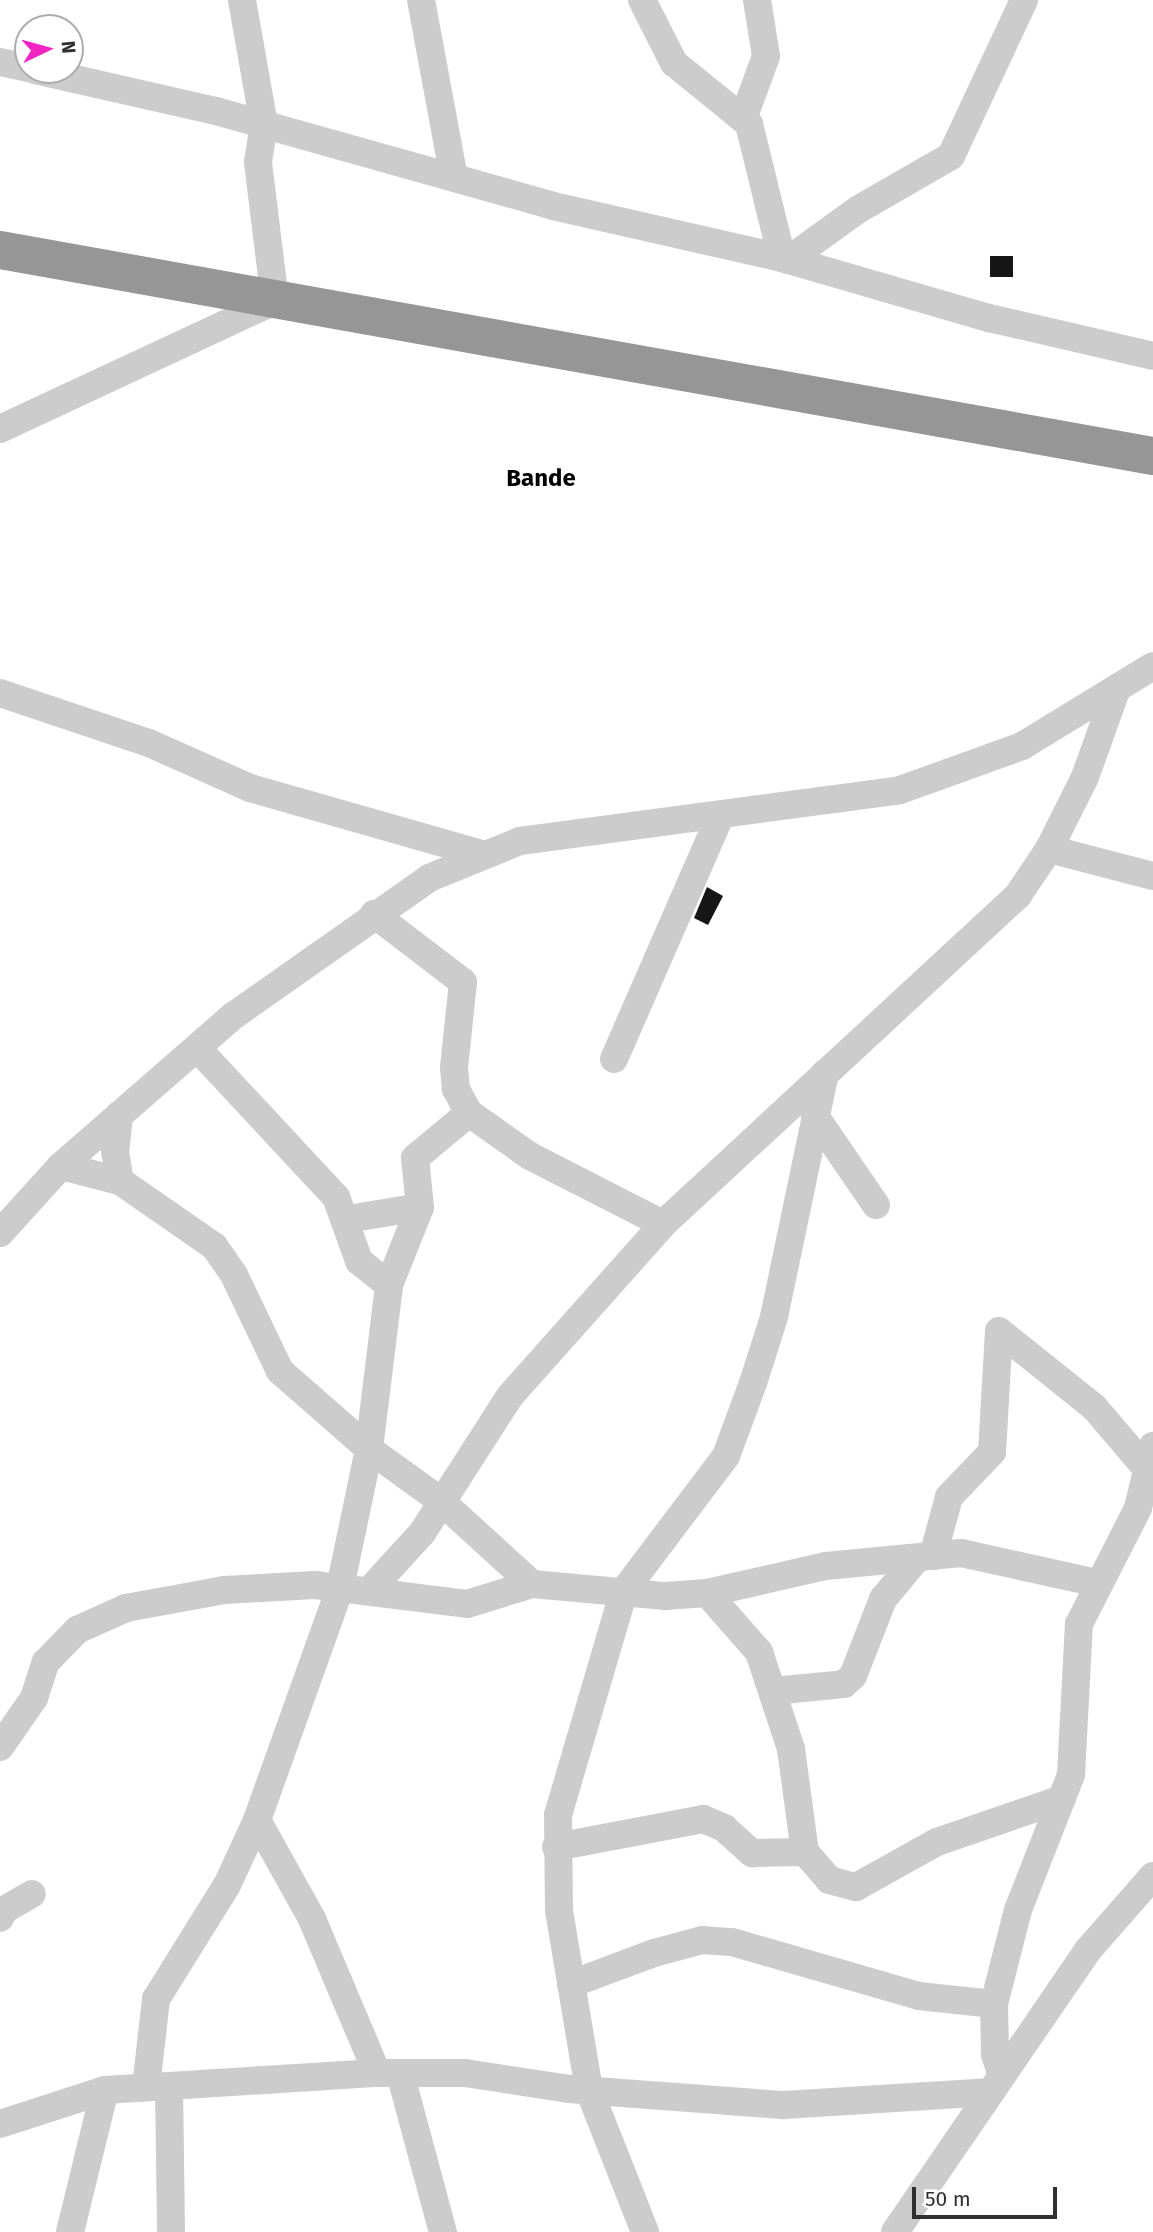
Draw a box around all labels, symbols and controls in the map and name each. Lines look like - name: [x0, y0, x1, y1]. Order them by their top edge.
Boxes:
- north arrow: [14, 14, 84, 84]
- text: N: [56, 40, 80, 55]
- district label: Bande: [506, 465, 576, 493]
- scale bar: [915, 2172, 1060, 2216]
- text: 50 m: [925, 2186, 971, 2212]

